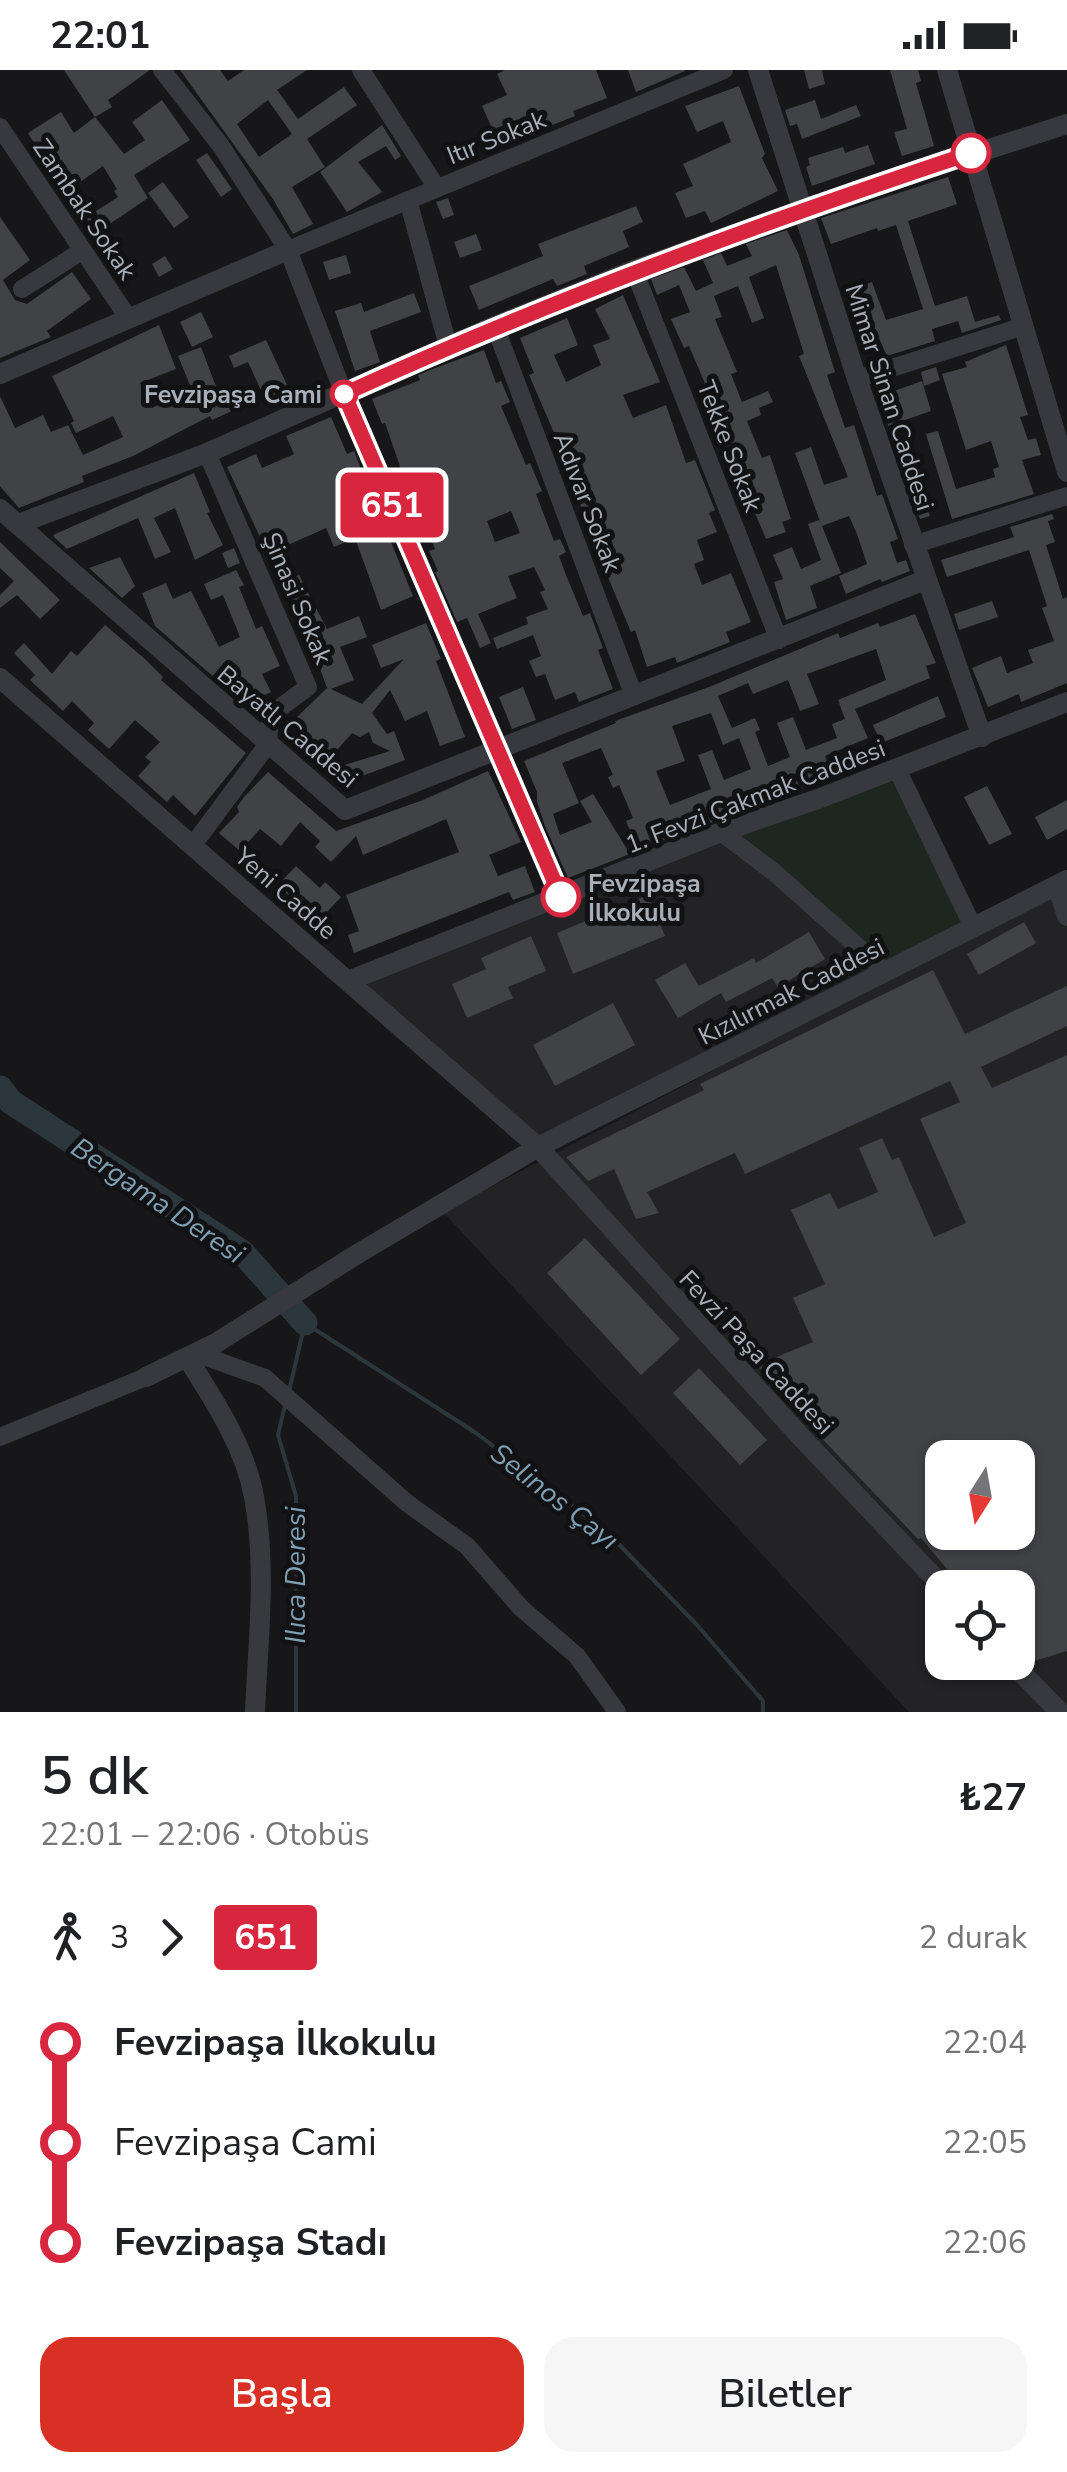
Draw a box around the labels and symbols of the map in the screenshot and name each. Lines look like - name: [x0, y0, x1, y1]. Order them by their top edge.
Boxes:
- street label: Itır Sokak: [442, 103, 551, 173]
- street label: Zambak Sokak: [24, 132, 144, 287]
- unlabelled marker: [952, 134, 990, 172]
- street label: Mimar Sinan Caddesi: [836, 280, 942, 515]
- street label: Tekke Sokak: [688, 376, 770, 517]
- place label: Fevzipaşa Cami: [144, 378, 322, 412]
- marker: Fevzipaşa Cami: [331, 381, 357, 407]
- street label: Adıvar Sokak: [545, 428, 629, 578]
- line badge: 651: [334, 472, 450, 538]
- street label: Şinasi Sokak: [254, 527, 340, 670]
- street label: Bayatlı Caddesi: [210, 658, 365, 796]
- street label: 1. Fevzi Çakmak Caddesi: [621, 732, 890, 862]
- street label: Yeni Cadde: [226, 839, 344, 948]
- place label: Fevzipaşa İlkokulu: [588, 867, 701, 930]
- marker: Fevzipaşa İlkokulu: [542, 878, 580, 916]
- street label: Kızılırmak Caddesi: [693, 930, 890, 1053]
- water label: Bergama Deresi: [63, 1129, 252, 1273]
- street label: Fevzi Paşa Caddesi: [671, 1263, 841, 1442]
- water label: Selinos Çayı: [482, 1435, 626, 1559]
- north arrow: [925, 1440, 1035, 1550]
- water label: Ilıca Deresi: [277, 1506, 315, 1644]

